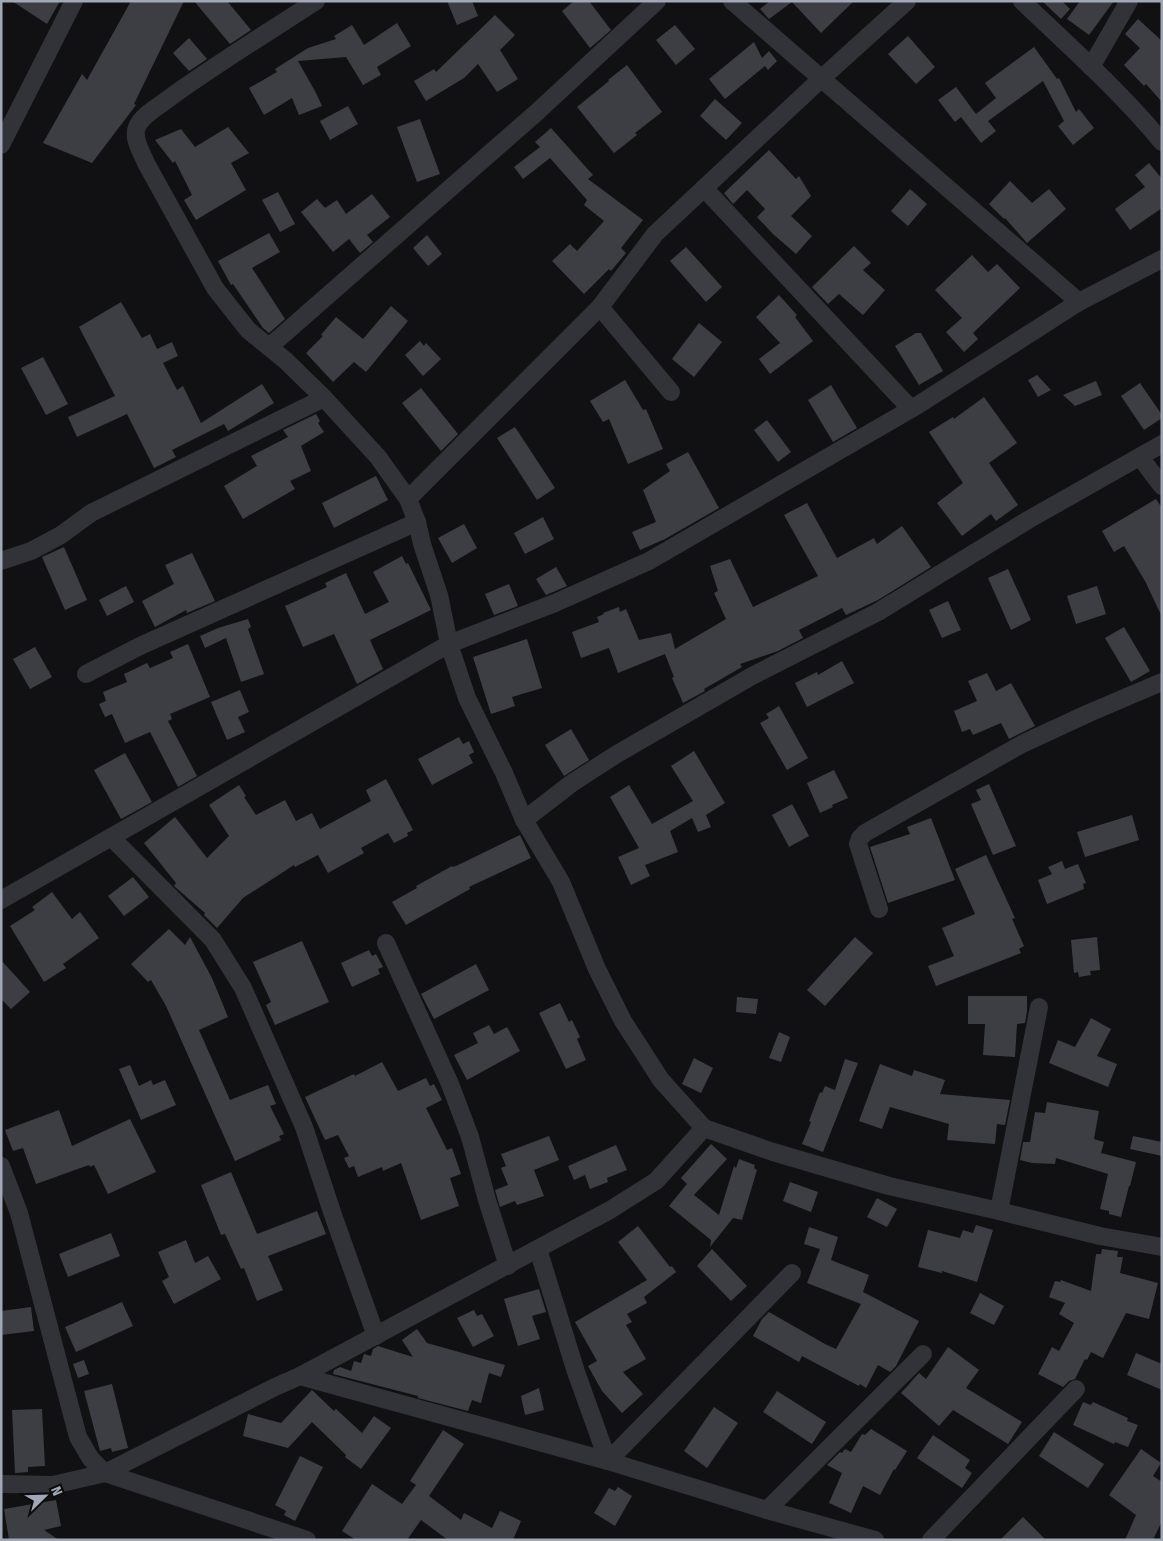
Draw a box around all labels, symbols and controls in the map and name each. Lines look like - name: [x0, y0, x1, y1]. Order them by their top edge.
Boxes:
- north arrow: [20, 1471, 70, 1521]
- text: N: [47, 1484, 66, 1498]

